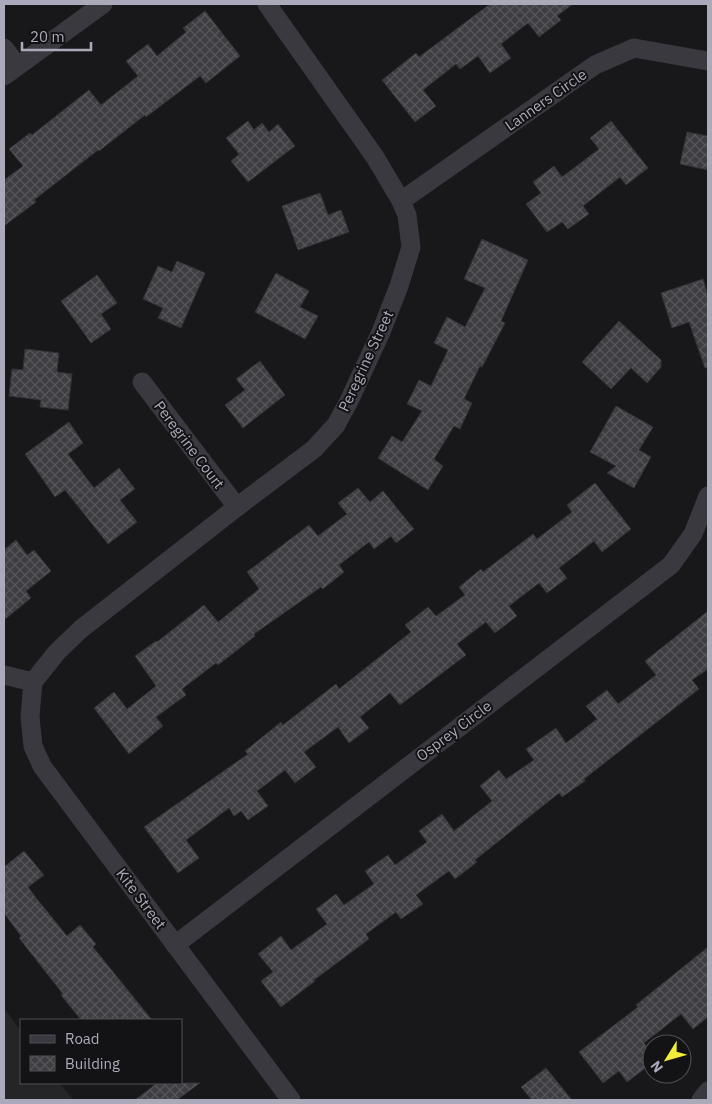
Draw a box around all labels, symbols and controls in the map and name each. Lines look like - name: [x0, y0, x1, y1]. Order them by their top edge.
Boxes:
- scale bar: [22, 20, 91, 52]
- text: 20 m: [30, 27, 65, 46]
- street label: Lanners Circle: [501, 64, 590, 135]
- street label: Peregrine Street: [334, 307, 397, 414]
- street label: Peregrine Court: [150, 397, 229, 492]
- street label: Osprey Circle: [412, 696, 495, 765]
- street label: Kite Street: [112, 864, 170, 933]
- legend: [20, 1019, 182, 1084]
- text: Road: [65, 1029, 100, 1048]
- north arrow: [642, 1034, 692, 1084]
- text: Building: [65, 1054, 120, 1073]
- text: N: [646, 1057, 667, 1076]

